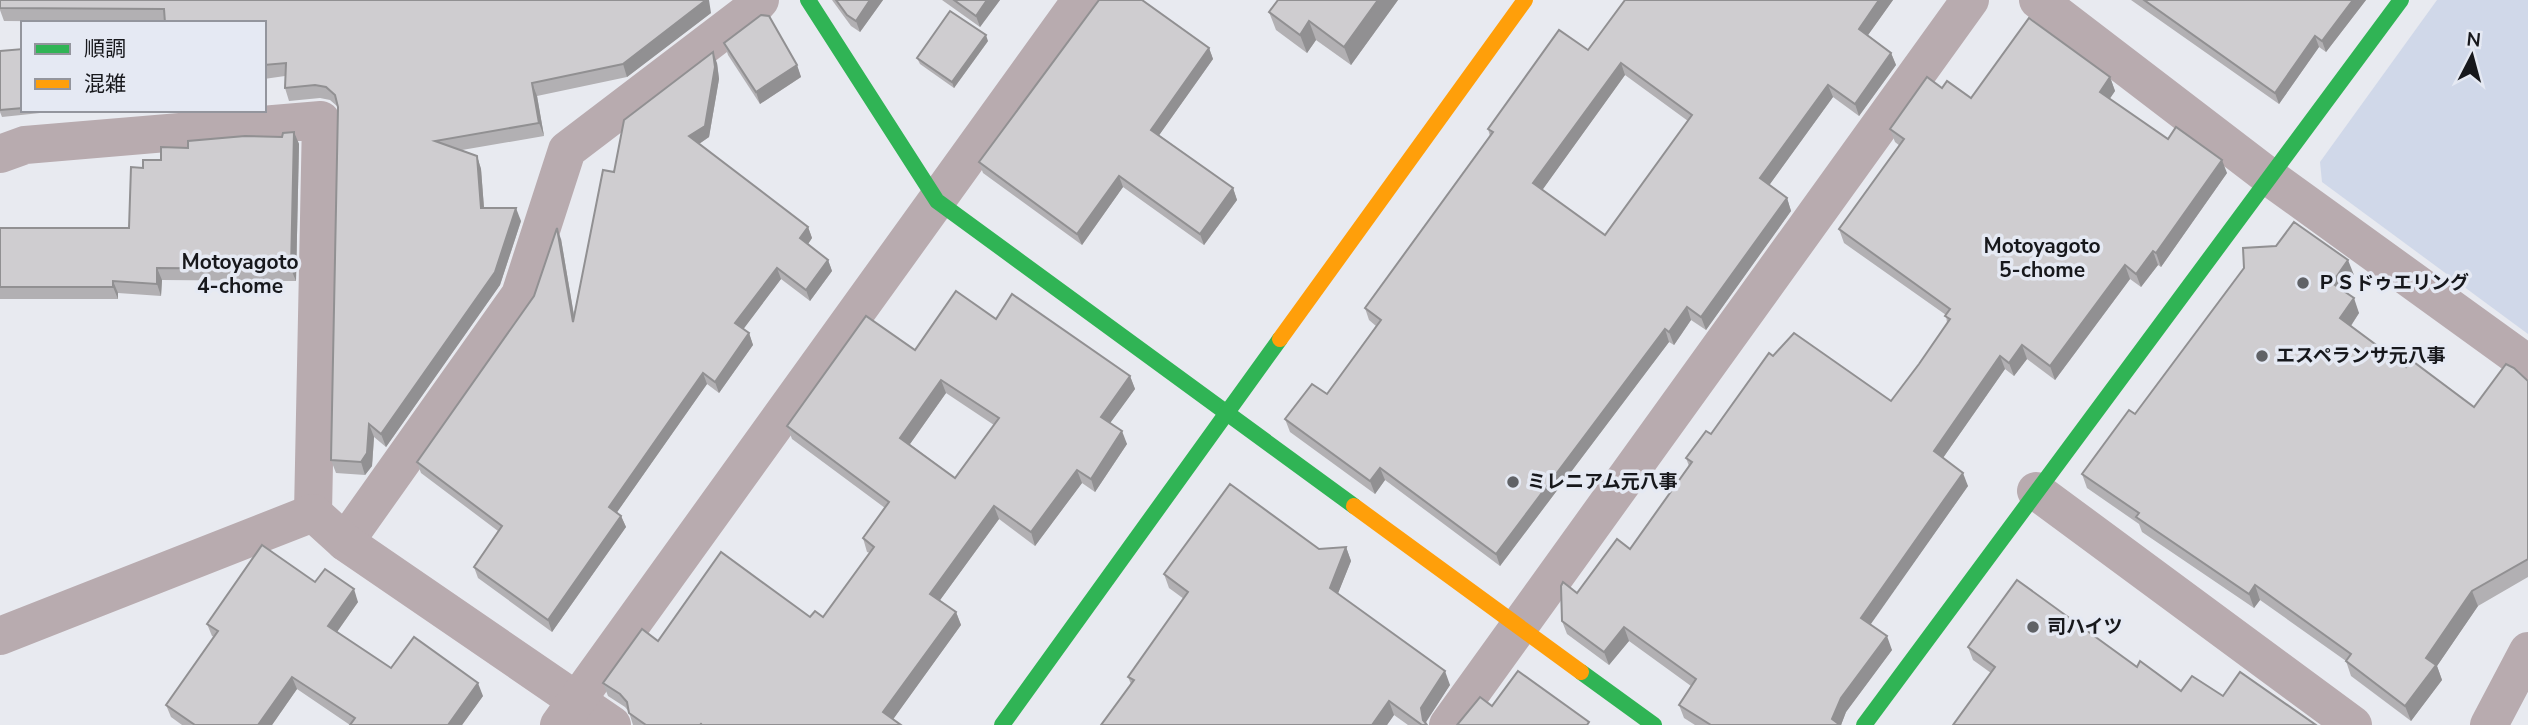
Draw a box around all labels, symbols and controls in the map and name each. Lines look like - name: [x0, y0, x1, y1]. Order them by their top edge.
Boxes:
- legend: [21, 21, 266, 112]
- north arrow: [2437, 21, 2507, 91]
- text: N: [2465, 26, 2482, 54]
- text: 順調: [84, 35, 126, 63]
- text: 混雑: [84, 70, 126, 98]
- district label: Motoyagoto 5-chome: [1983, 232, 2101, 284]
- district label: Motoyagoto 4-chome: [181, 248, 299, 300]
- place label: ＰＳドゥエリング: [2317, 270, 2469, 296]
- marker: ＰＳドゥエリング: [2295, 275, 2311, 291]
- place label: エスペランサ元八事: [2276, 343, 2446, 369]
- marker: エスペランサ元八事: [2254, 348, 2270, 364]
- place label: ミレニアム元八事: [1527, 469, 1678, 495]
- marker: ミレニアム元八事: [1505, 474, 1521, 490]
- place label: 司ハイツ: [2047, 614, 2123, 640]
- marker: 司ハイツ: [2025, 619, 2041, 635]

